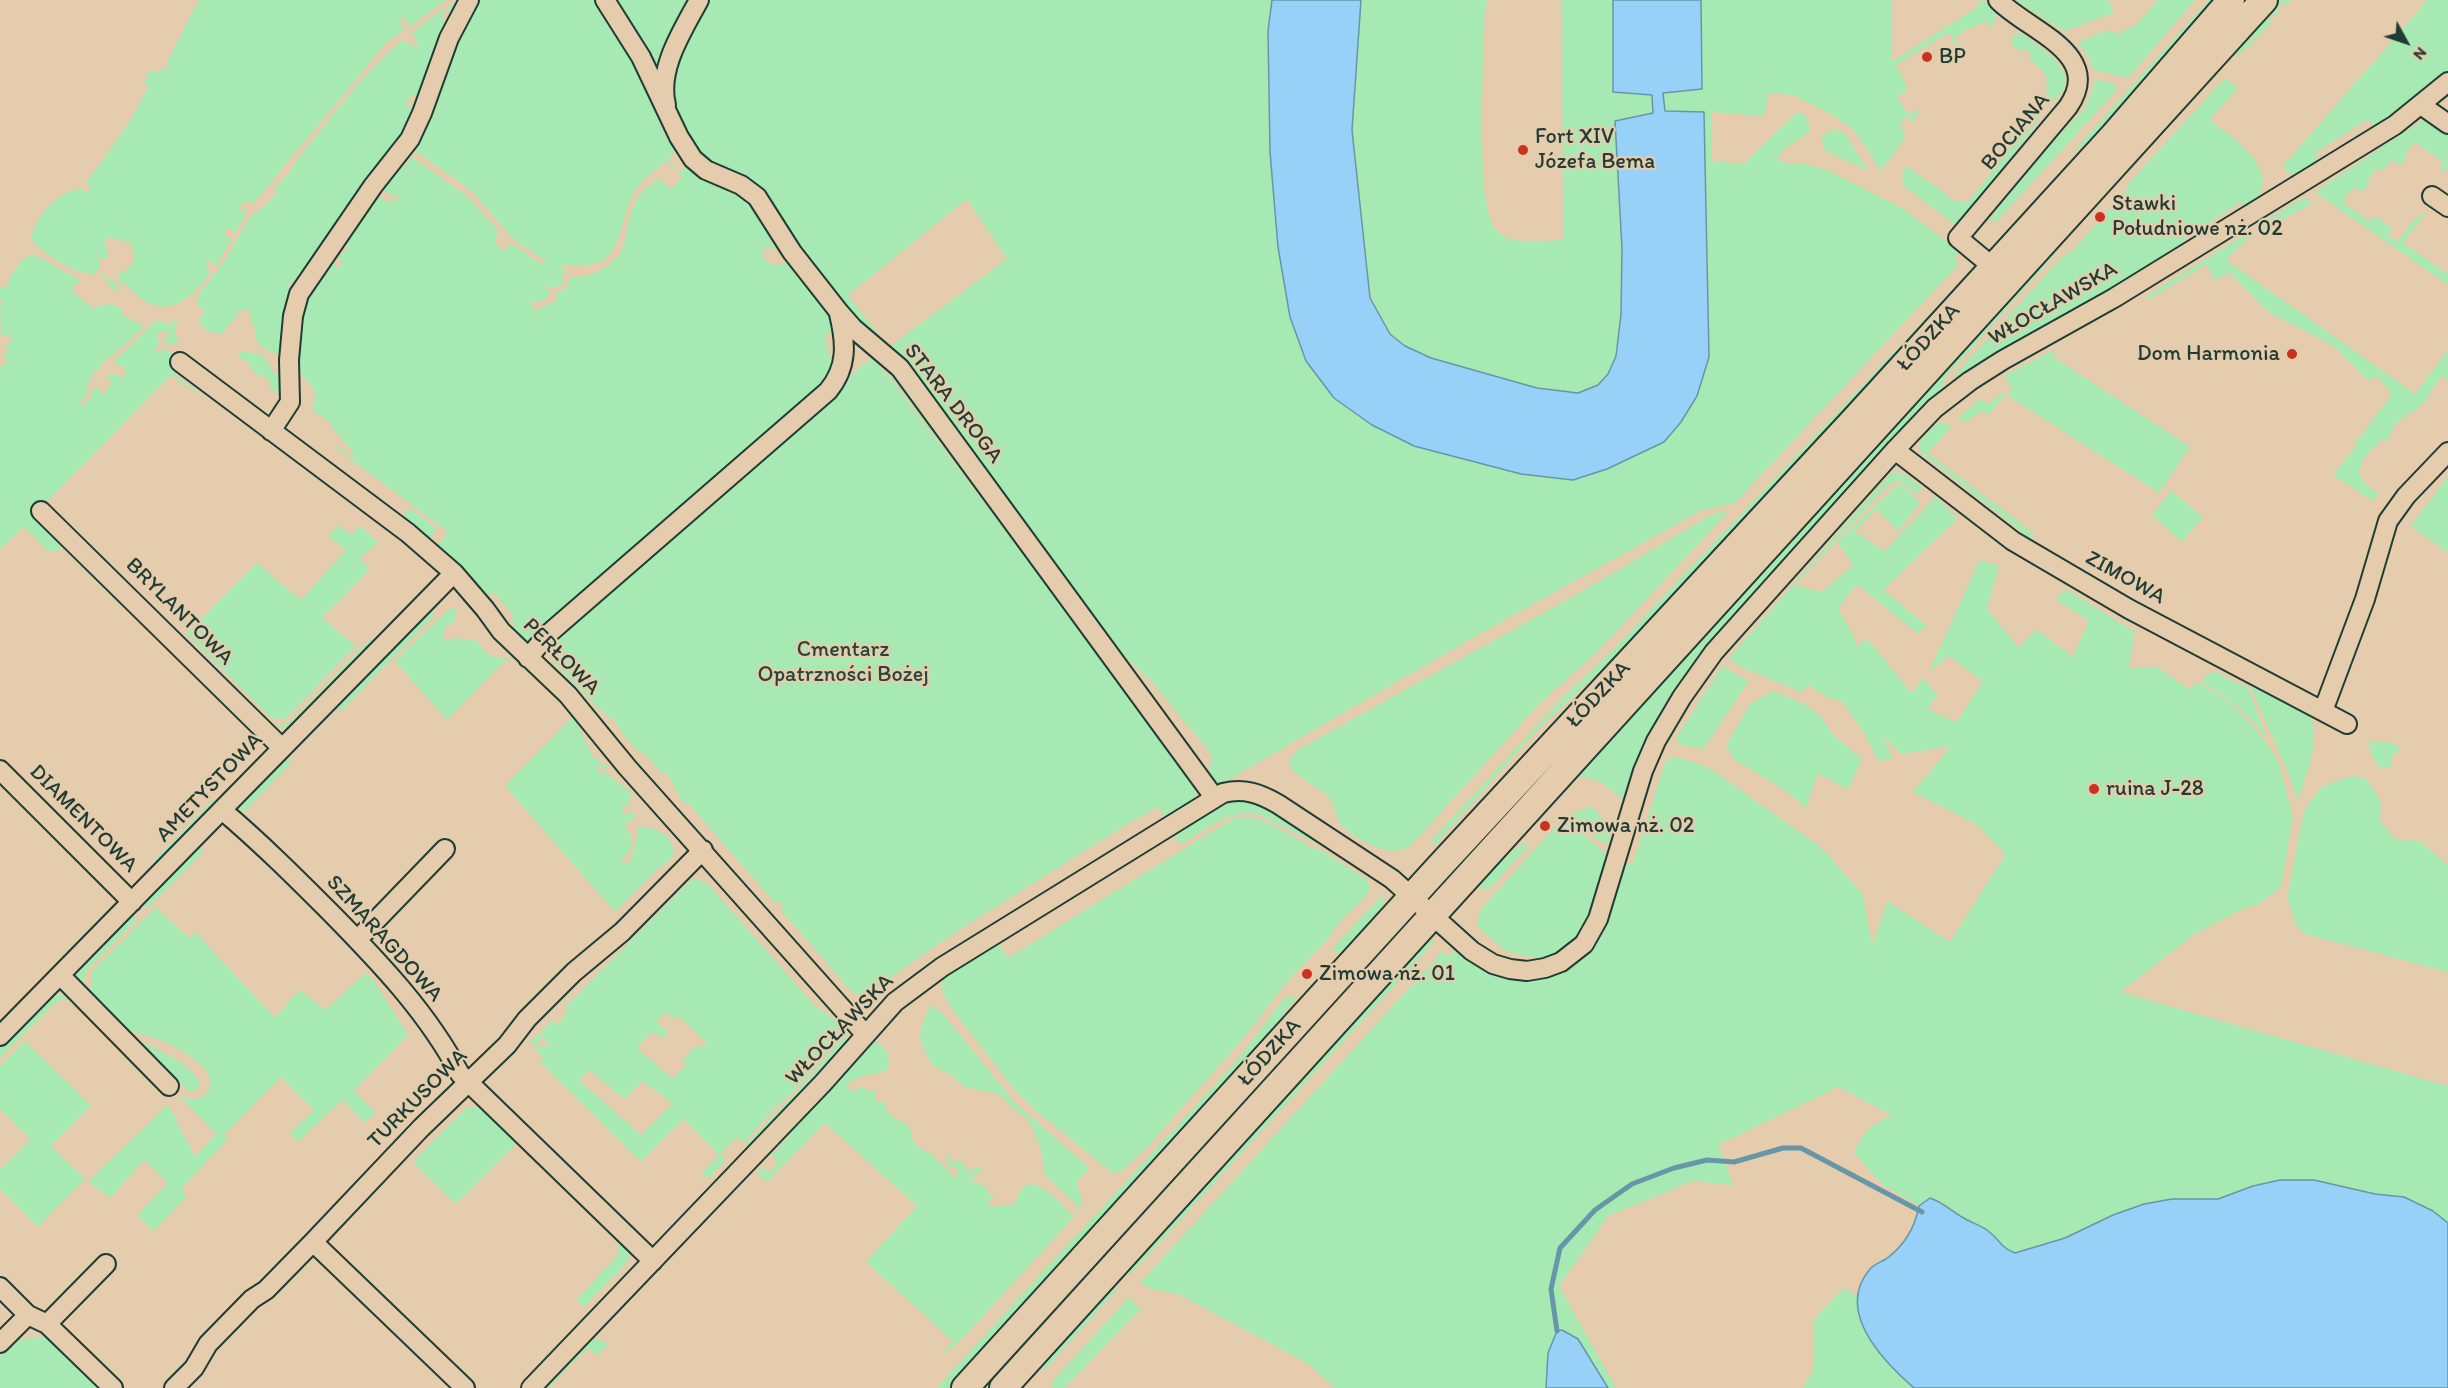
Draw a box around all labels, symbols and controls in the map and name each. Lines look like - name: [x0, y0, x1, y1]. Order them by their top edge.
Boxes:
- north arrow: [2376, 12, 2436, 72]
- place label: BP: [1939, 44, 1966, 70]
- text: N: [2409, 44, 2431, 64]
- marker: BP: [1920, 50, 1934, 64]
- street label: BOCIANA: [1976, 88, 2056, 176]
- place label: Fort XIV Józefa Bema: [1535, 124, 1655, 176]
- marker: Fort XIV Józefa Bema: [1516, 143, 1530, 157]
- place label: Stawki Południowe nż. 02: [2112, 191, 2283, 242]
- marker: Stawki Południowe nż. 02: [2093, 210, 2107, 224]
- street label: WŁOCŁAWSKA: [1984, 256, 2122, 352]
- street label: ŁÓDZKA: [1892, 299, 1966, 377]
- street label: STARA DROGA: [898, 339, 1008, 469]
- place label: Dom Harmonia: [2137, 341, 2280, 367]
- marker: Dom Harmonia: [2285, 347, 2299, 361]
- street label: ZIMOWA: [2080, 545, 2170, 611]
- street label: BRYLANTOWA: [120, 553, 238, 671]
- street label: PERŁOWA: [517, 613, 605, 701]
- park label: Cmentarz Opatrzności Bożej: [757, 637, 929, 688]
- street label: ŁÓDZKA: [1561, 656, 1637, 734]
- street label: AMETYSTOWA: [151, 728, 269, 848]
- street label: DIAMENTOWA: [23, 759, 143, 879]
- place label: ruina J-28: [2106, 776, 2204, 802]
- marker: ruina J-28: [2087, 782, 2101, 796]
- place label: Zimowa nż. 02: [1557, 813, 1694, 839]
- marker: Zimowa nż. 02: [1538, 819, 1552, 833]
- street label: SZMARAGDOWA: [320, 870, 448, 1008]
- place label: Zimowa nż. 01: [1319, 961, 1455, 987]
- marker: Zimowa nż. 01: [1300, 967, 1314, 981]
- street label: WŁOCŁAWSKA: [780, 969, 900, 1091]
- street label: ŁÓDZKA: [1233, 1014, 1307, 1092]
- street label: TURKUSOWA: [363, 1044, 473, 1154]

